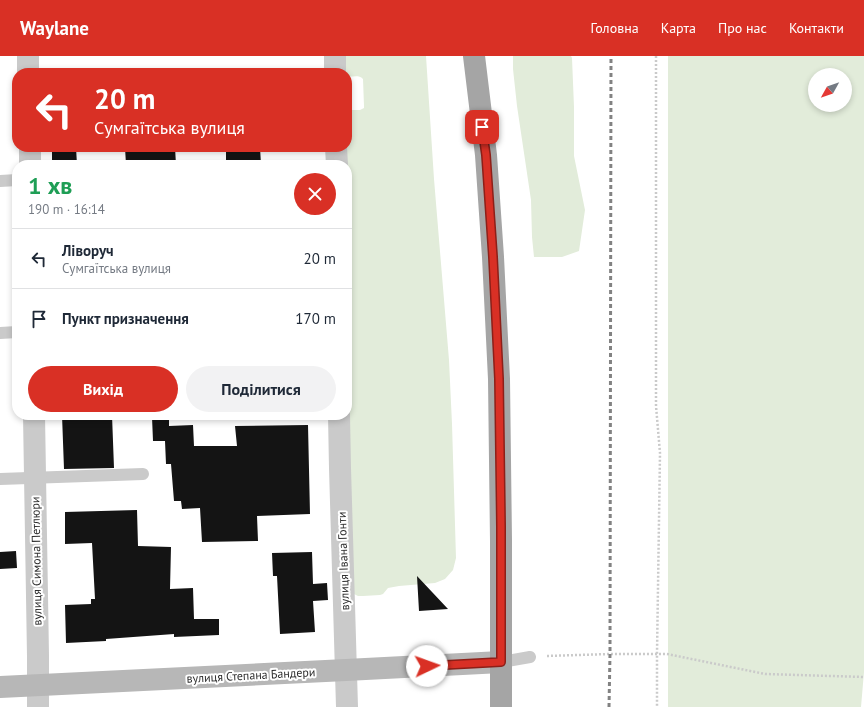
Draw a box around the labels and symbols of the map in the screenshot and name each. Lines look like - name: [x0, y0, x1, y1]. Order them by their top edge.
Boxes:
- north arrow: [808, 68, 852, 112]
- pin: [465, 110, 499, 144]
- street label: вулиця Симона Петлюри: [27, 496, 45, 626]
- street label: вулиця Івана Гонти: [334, 511, 352, 611]
- position arrow: [406, 645, 448, 687]
- street label: вулиця Степана Бандери: [186, 664, 316, 686]

